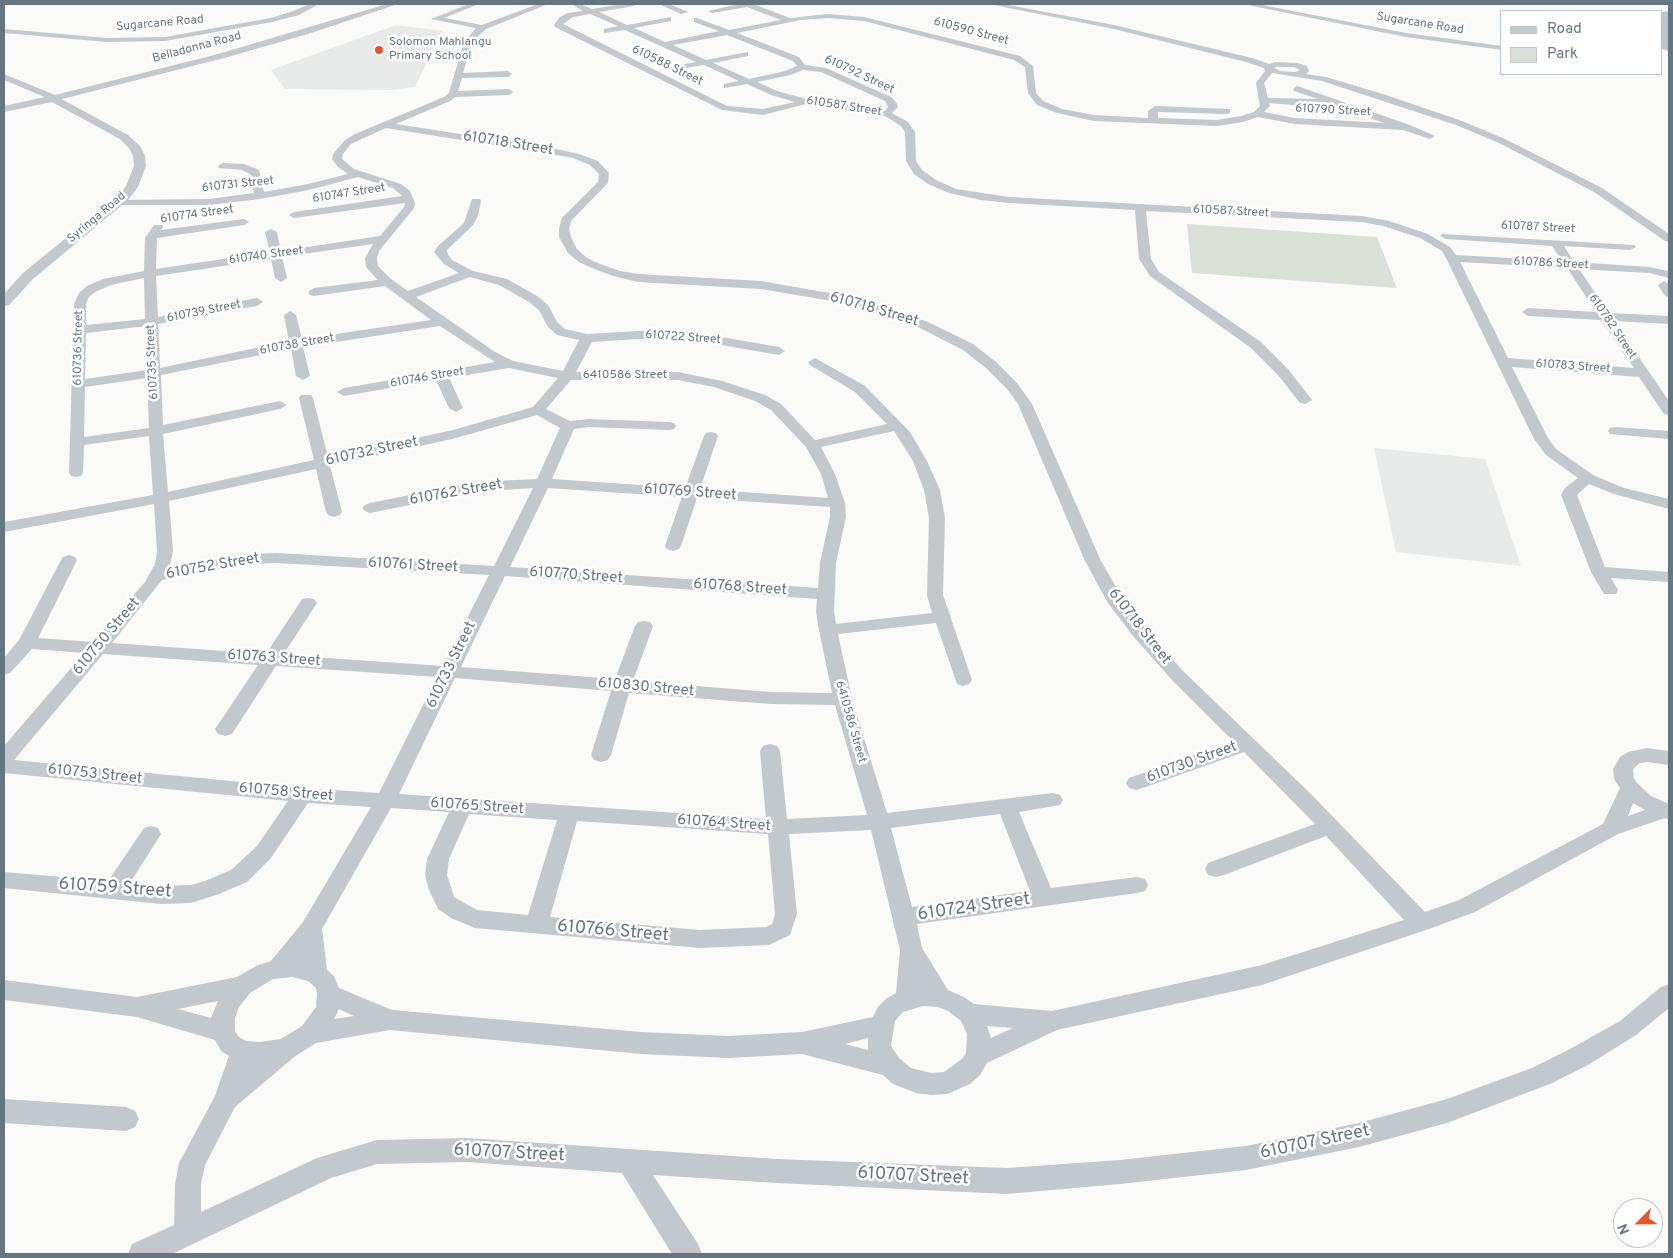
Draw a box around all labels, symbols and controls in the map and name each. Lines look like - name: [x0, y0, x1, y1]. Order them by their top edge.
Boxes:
- street label: Sugarcane Road: [1375, 10, 1465, 38]
- legend: [1500, 10, 1663, 75]
- street label: Sugarcane Road: [116, 13, 204, 35]
- street label: 610590 Street: [932, 15, 1010, 49]
- text: Road: [1547, 20, 1582, 39]
- street label: Belladonna Road: [151, 29, 243, 67]
- place label: Solomon Mahlangu Primary School: [389, 36, 491, 64]
- street label: 610588 Street: [629, 43, 705, 89]
- marker: Solomon Mahlangu Primary School: [373, 44, 385, 56]
- text: Park: [1547, 45, 1578, 64]
- street label: 610792 Street: [822, 52, 896, 98]
- street label: 610587 Street: [805, 94, 883, 120]
- street label: 610790 Street: [1295, 102, 1371, 120]
- street label: 610718 Street: [461, 128, 555, 160]
- street label: 610731 Street: [201, 174, 275, 196]
- street label: 610747 Street: [312, 181, 386, 207]
- street label: Syringa Road: [65, 189, 129, 247]
- street label: 610774 Street: [159, 203, 235, 227]
- street label: 610587 Street: [1193, 203, 1269, 221]
- street label: 610787 Street: [1501, 219, 1575, 237]
- street label: 610740 Street: [228, 244, 304, 268]
- street label: 610786 Street: [1513, 255, 1589, 273]
- street label: 610718 Street: [828, 289, 920, 331]
- street label: 610782 Street: [1585, 292, 1639, 362]
- street label: 610739 Street: [166, 298, 242, 326]
- street label: 610736 Street: [71, 310, 87, 386]
- street label: 610735 Street: [144, 324, 162, 400]
- street label: 610722 Street: [645, 328, 721, 348]
- street label: 610738 Street: [259, 331, 335, 359]
- street label: 610783 Street: [1535, 357, 1611, 377]
- street label: 610746 Street: [389, 364, 465, 392]
- street label: 6410586 Street: [583, 369, 667, 383]
- street label: 610732 Street: [324, 433, 420, 471]
- street label: 610762 Street: [408, 476, 504, 510]
- street label: 610769 Street: [643, 481, 737, 505]
- street label: 610752 Street: [165, 550, 261, 584]
- street label: 610761 Street: [368, 555, 458, 577]
- street label: 610770 Street: [529, 564, 623, 588]
- street label: 610768 Street: [693, 576, 787, 600]
- street label: 610718 Street: [1104, 585, 1174, 669]
- street label: 610750 Street: [69, 595, 145, 679]
- street label: 610733 Street: [423, 619, 481, 711]
- street label: 610763 Street: [227, 647, 321, 671]
- street label: 610830 Street: [597, 675, 695, 701]
- street label: 6410586 Street: [831, 679, 869, 765]
- street label: 610730 Street: [1144, 738, 1240, 788]
- street label: 610753 Street: [47, 761, 143, 789]
- street label: 610758 Street: [238, 780, 334, 806]
- street label: 610765 Street: [430, 795, 524, 819]
- street label: 610764 Street: [677, 812, 771, 836]
- street label: 610759 Street: [58, 874, 172, 904]
- street label: 610724 Street: [916, 889, 1032, 927]
- street label: 610766 Street: [556, 916, 670, 948]
- street label: 610707 Street: [1258, 1121, 1372, 1165]
- street label: 610707 Street: [453, 1140, 565, 1168]
- street label: 610707 Street: [857, 1163, 969, 1191]
- north arrow: [1613, 1198, 1663, 1248]
- text: N: [1615, 1221, 1634, 1237]

